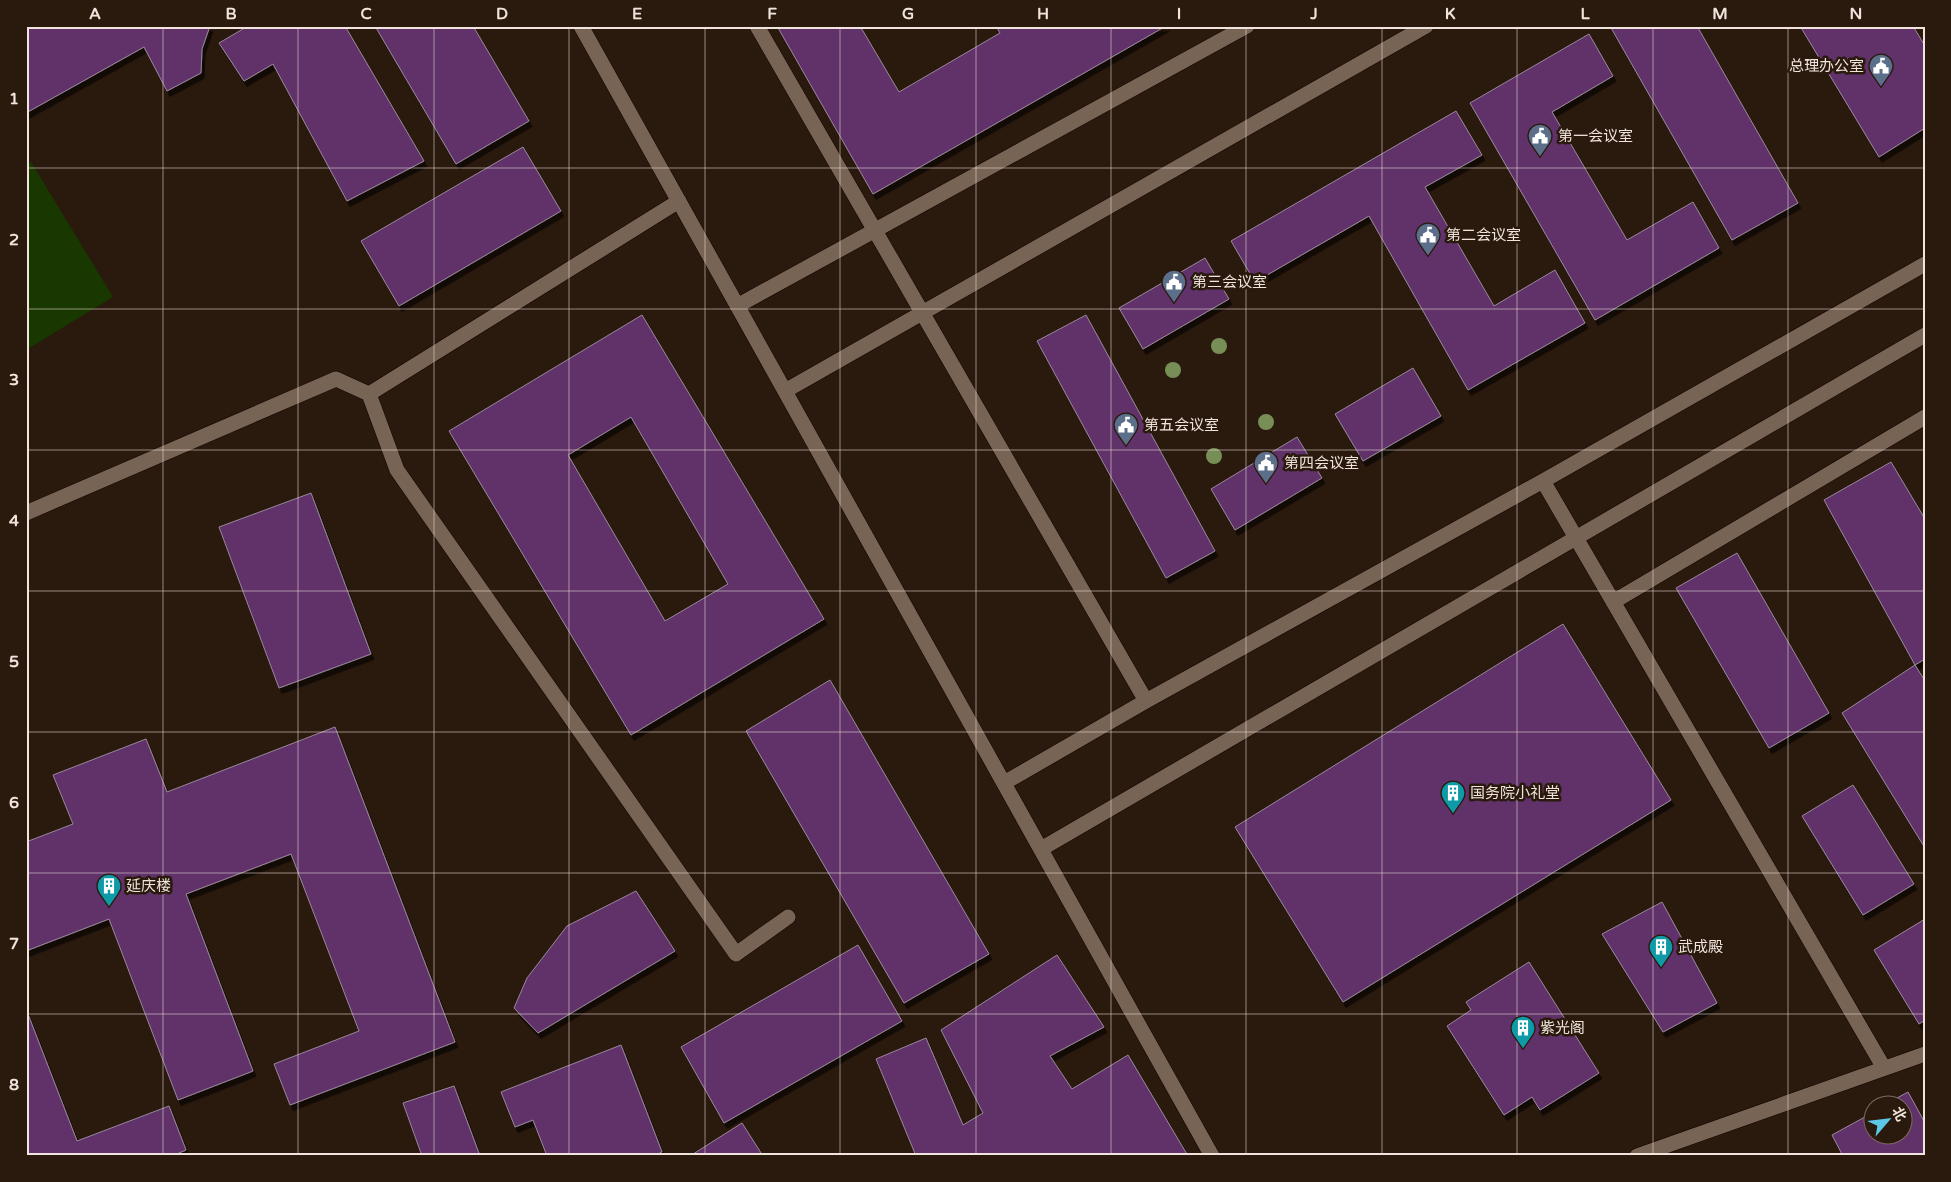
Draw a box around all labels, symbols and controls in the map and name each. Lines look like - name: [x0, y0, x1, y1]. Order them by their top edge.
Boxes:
- text: A: [89, 4, 101, 24]
- text: B: [225, 4, 237, 24]
- text: C: [360, 4, 372, 24]
- text: D: [496, 4, 508, 24]
- text: E: [632, 4, 642, 24]
- text: F: [767, 4, 777, 24]
- text: G: [902, 4, 914, 24]
- text: H: [1037, 4, 1049, 24]
- text: I: [1177, 4, 1181, 24]
- text: J: [1309, 4, 1318, 24]
- text: K: [1445, 4, 1456, 24]
- text: L: [1580, 4, 1590, 24]
- text: M: [1712, 4, 1728, 24]
- text: N: [1850, 4, 1862, 24]
- public building icon: 总理办公室: [1868, 53, 1894, 87]
- place label: 总理办公室: [1789, 57, 1864, 75]
- text: 1: [9, 89, 19, 109]
- public building icon: 第一会议室: [1527, 123, 1553, 157]
- place label: 第一会议室: [1558, 127, 1633, 145]
- public building icon: 第二会议室: [1415, 222, 1441, 256]
- place label: 第二会议室: [1446, 226, 1521, 244]
- text: 2: [9, 230, 19, 250]
- public building icon: 第三会议室: [1161, 269, 1187, 303]
- place label: 第三会议室: [1192, 273, 1267, 291]
- text: 3: [9, 370, 19, 390]
- public building icon: 第五会议室: [1113, 412, 1139, 446]
- place label: 第五会议室: [1144, 416, 1219, 434]
- public building icon: 第四会议室: [1253, 450, 1279, 484]
- place label: 第四会议室: [1284, 454, 1359, 472]
- text: 4: [9, 511, 19, 531]
- text: 5: [9, 652, 19, 672]
- building icon: 国务院小礼堂: [1440, 780, 1466, 814]
- place label: 国务院小礼堂: [1470, 784, 1560, 802]
- text: 6: [9, 793, 19, 813]
- building icon: 延庆楼: [96, 873, 122, 907]
- place label: 延庆楼: [126, 877, 171, 895]
- text: 7: [9, 934, 19, 954]
- building icon: 武成殿: [1648, 934, 1674, 968]
- place label: 武成殿: [1678, 938, 1723, 956]
- building icon: 紫光阁: [1510, 1015, 1536, 1049]
- place label: 紫光阁: [1540, 1019, 1585, 1037]
- text: 8: [9, 1075, 19, 1095]
- north arrow: [1864, 1094, 1914, 1144]
- text: 北: [1888, 1104, 1910, 1124]

